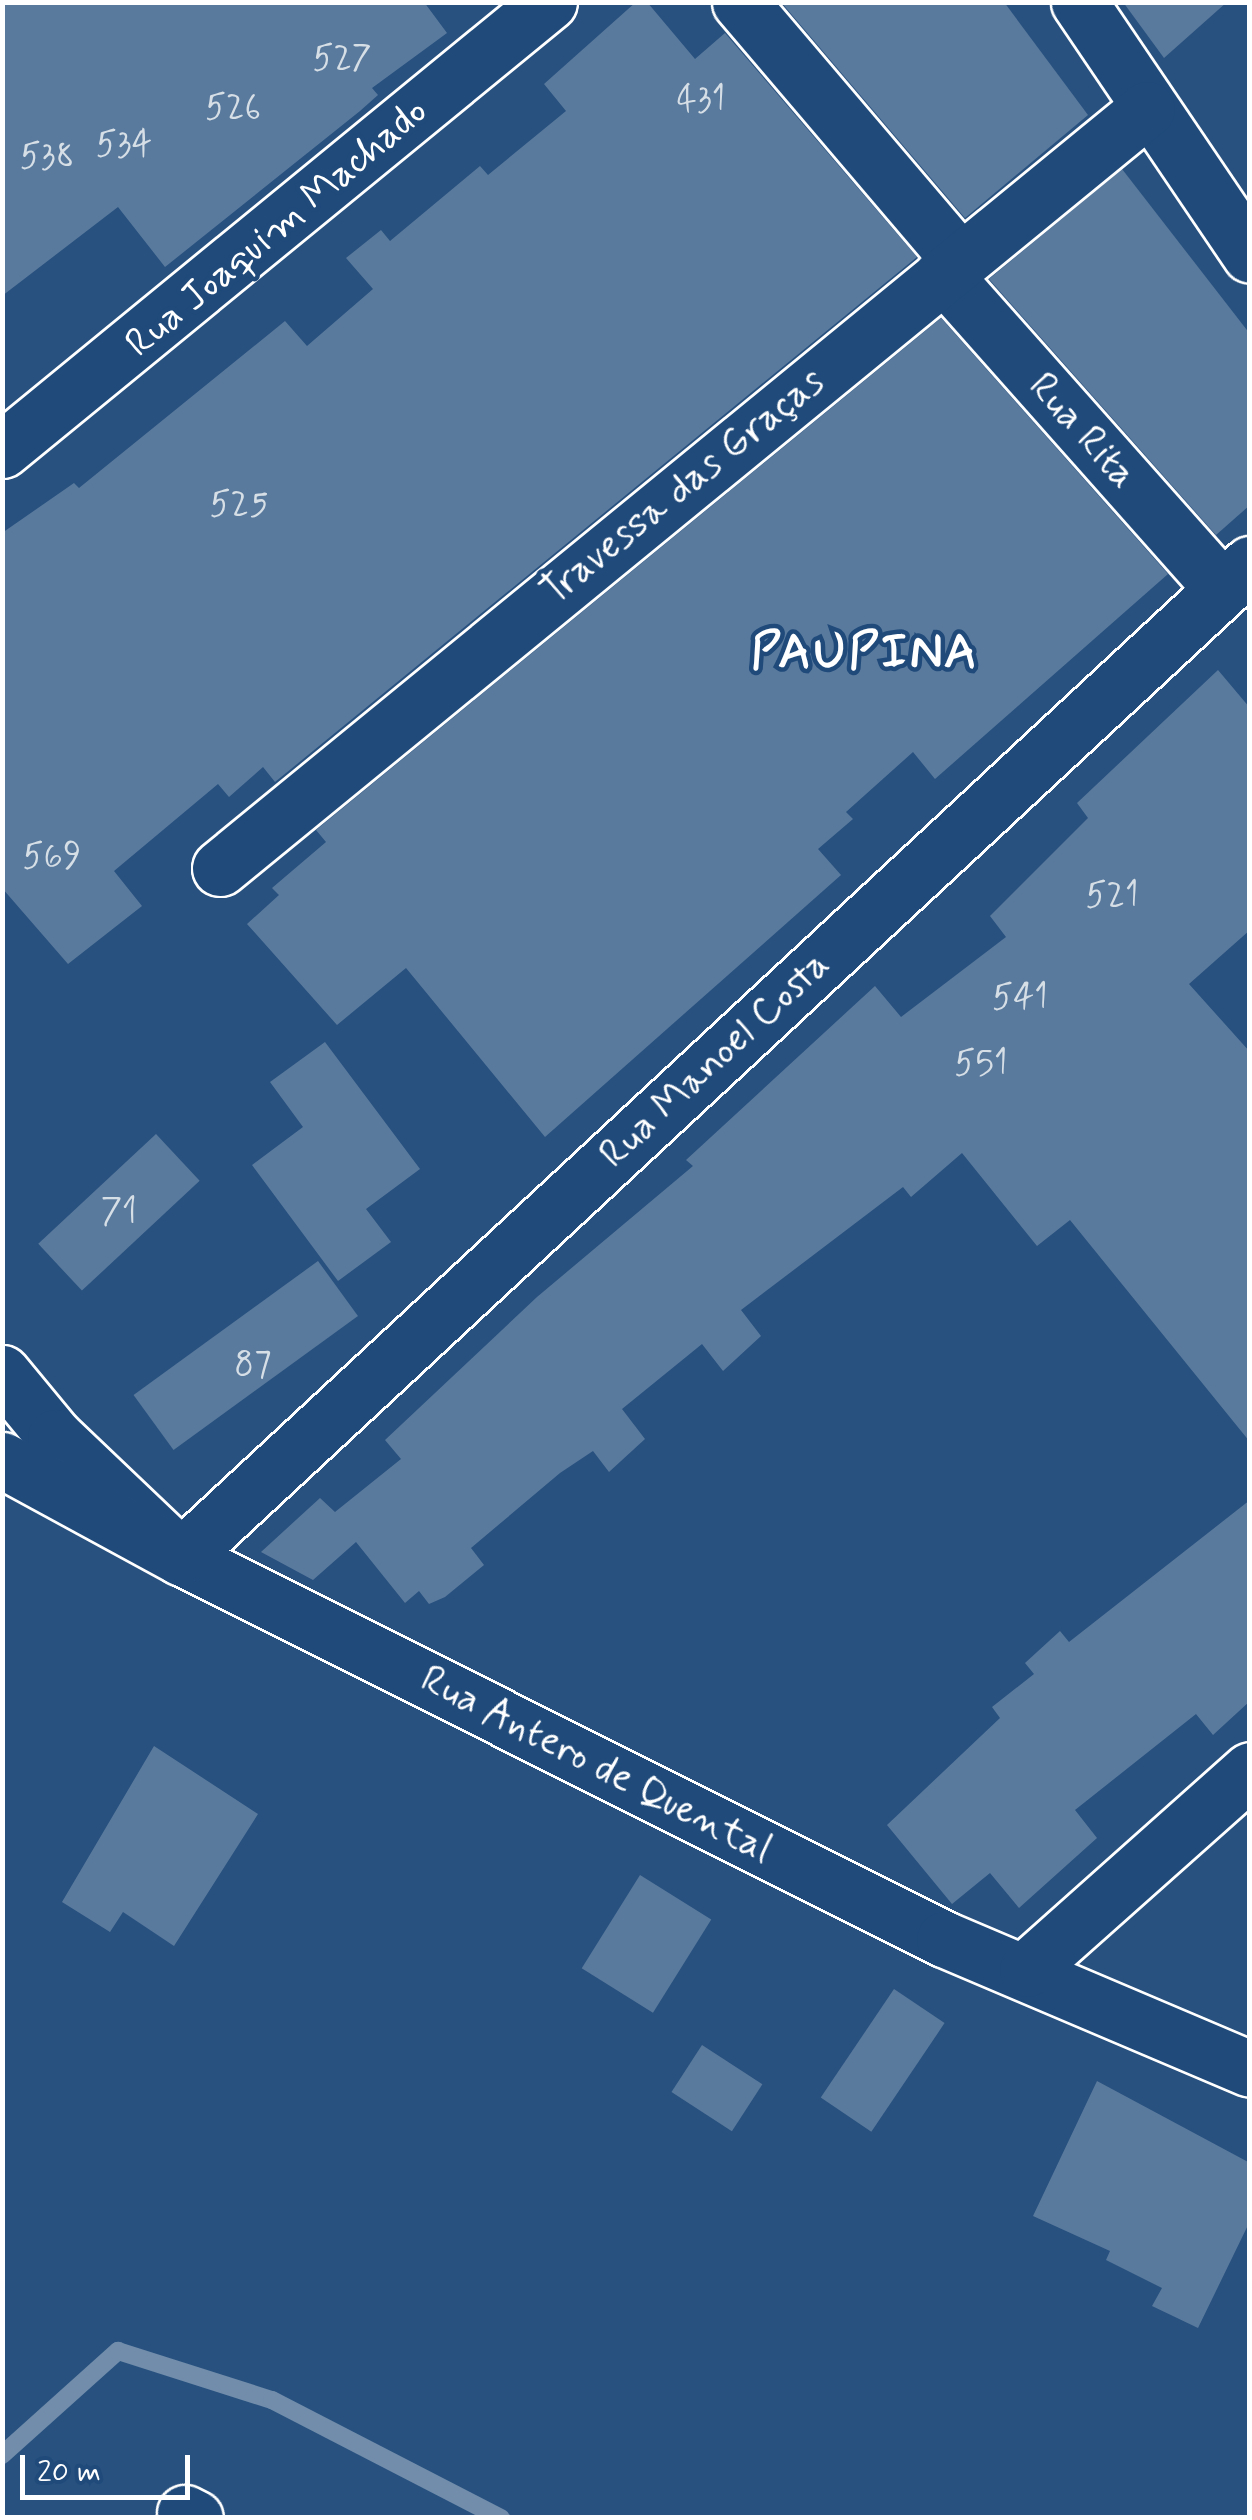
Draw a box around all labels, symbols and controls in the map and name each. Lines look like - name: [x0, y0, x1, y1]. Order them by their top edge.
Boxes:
- house number: 527: [312, 38, 372, 80]
- house number: 431: [677, 79, 725, 121]
- street label: Rua Joaquim Machado: [113, 85, 441, 371]
- house number: 526: [205, 87, 261, 129]
- house number: 534: [96, 124, 152, 166]
- house number: 538: [20, 136, 74, 178]
- street label: Travessa das Graças: [534, 360, 832, 614]
- street label: Rua Rita: [1018, 364, 1146, 498]
- house number: 525: [210, 484, 268, 526]
- district label: PAUPINA: [758, 624, 972, 684]
- house number: 569: [23, 836, 81, 878]
- house number: 521: [1085, 875, 1139, 917]
- street label: Rua Manoel Costa: [591, 942, 839, 1178]
- house number: 541: [992, 977, 1048, 1019]
- house number: 551: [954, 1043, 1008, 1085]
- house number: 71: [101, 1191, 137, 1233]
- house number: 87: [234, 1344, 272, 1386]
- street label: Rua Antero de Quental: [415, 1657, 777, 1873]
- scale bar: [25, 2435, 195, 2497]
- text: 20 m: [37, 2453, 101, 2492]

